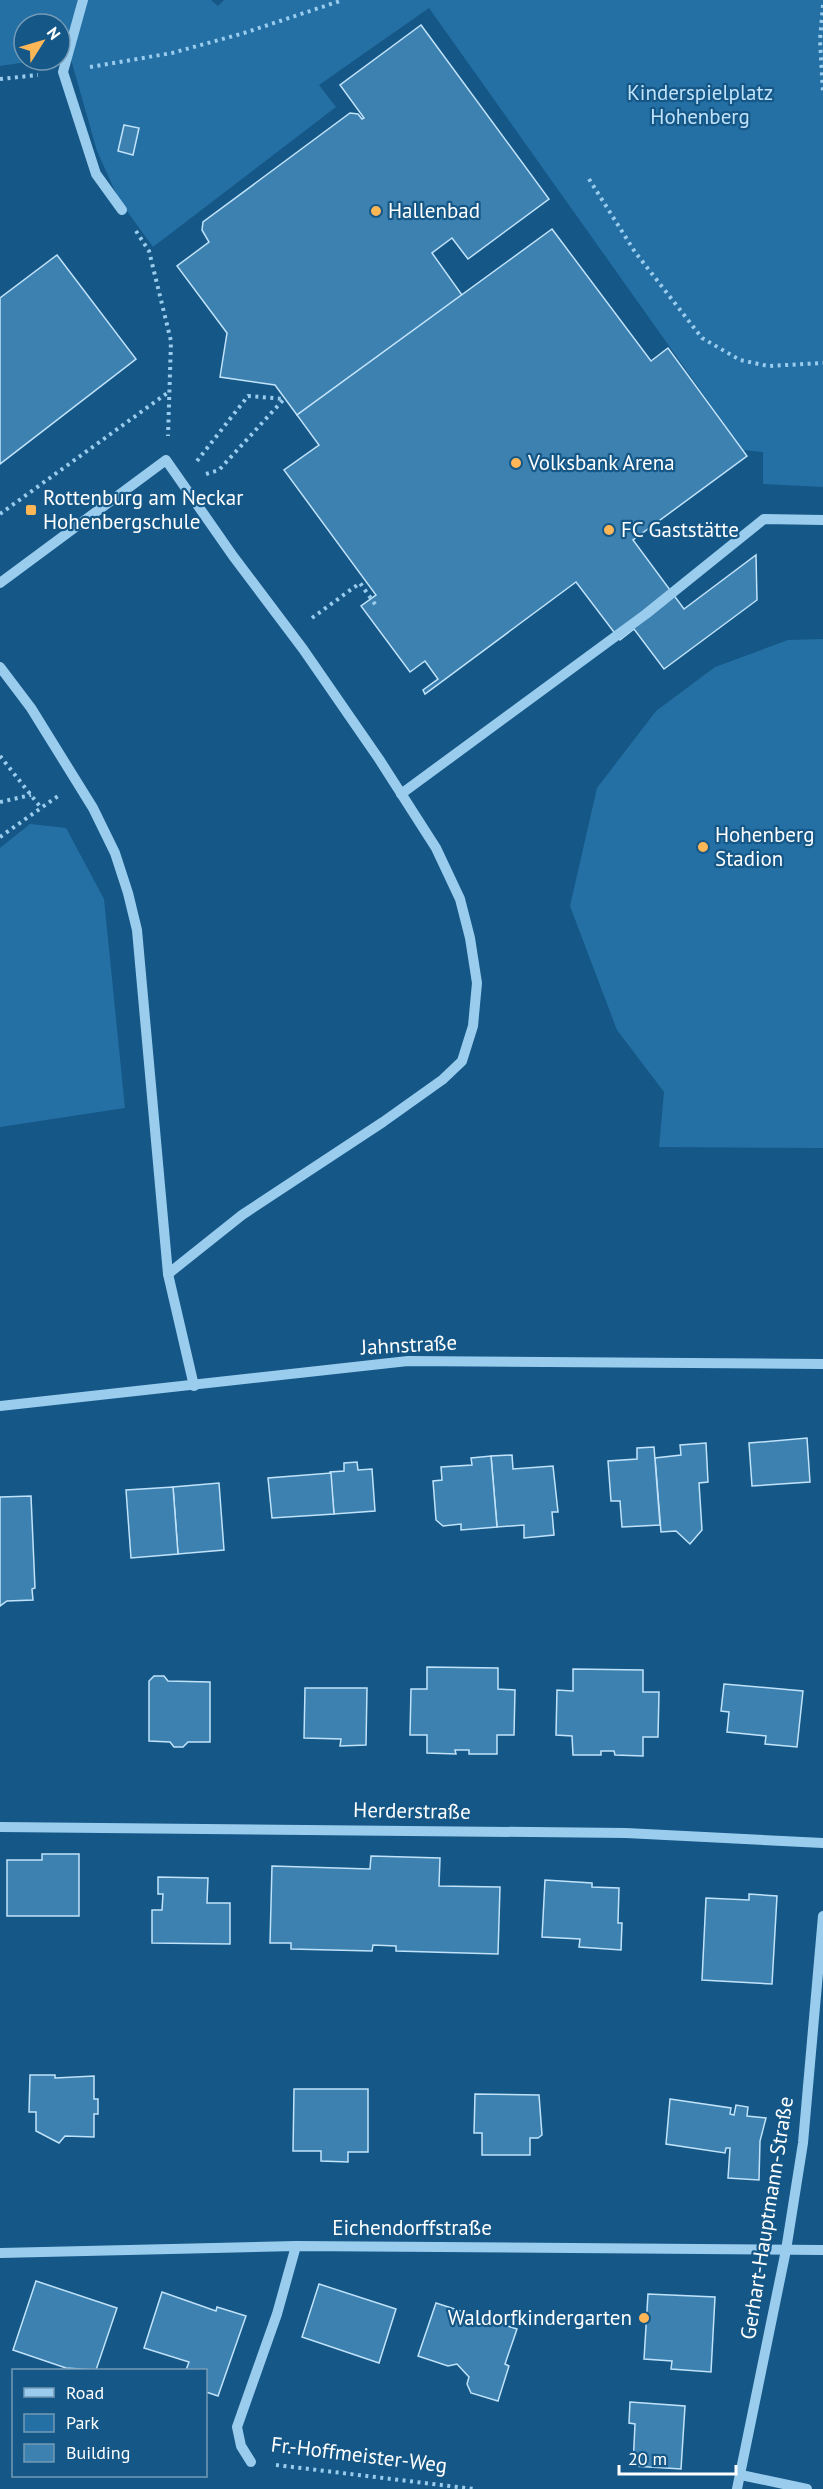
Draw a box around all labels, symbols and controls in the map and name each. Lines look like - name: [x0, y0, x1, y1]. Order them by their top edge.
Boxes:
- north arrow: [12, 12, 72, 72]
- text: N: [43, 23, 65, 43]
- park label: Kinderspielplatz Hohenberg: [627, 79, 773, 130]
- place label: Hallenbad: [388, 197, 480, 224]
- marker: Hallenbad: [369, 204, 383, 218]
- place label: Volksbank Arena: [527, 449, 675, 476]
- marker: Volksbank Arena: [509, 456, 523, 470]
- place label: Rottenburg am Neckar Hohenbergschule: [43, 484, 243, 535]
- marker: Rottenburg am Neckar Hohenbergschule: [24, 503, 38, 517]
- place label: FC Gaststätte: [621, 516, 739, 543]
- marker: FC Gaststätte: [602, 523, 616, 537]
- place label: Hohenberg Stadion: [715, 821, 814, 872]
- marker: Hohenberg Stadion: [696, 840, 710, 854]
- street label: Jahnstraße: [359, 1329, 458, 1361]
- street label: Herderstraße: [353, 1796, 471, 1825]
- street label: Gerhart-Hauptmann-Straße: [734, 2095, 799, 2341]
- street label: Eichendorffstraße: [332, 2214, 492, 2241]
- place label: Waldorfkindergarten: [448, 2304, 632, 2331]
- marker: Waldorfkindergarten: [637, 2311, 651, 2325]
- legend: [12, 2369, 207, 2477]
- text: Road: [66, 2381, 104, 2404]
- text: Park: [66, 2411, 99, 2434]
- street label: Fr.-Hoffmeister-Weg: [269, 2430, 449, 2479]
- scale bar: [619, 2438, 736, 2476]
- text: Building: [66, 2441, 130, 2464]
- text: 20 m: [628, 2447, 667, 2470]

